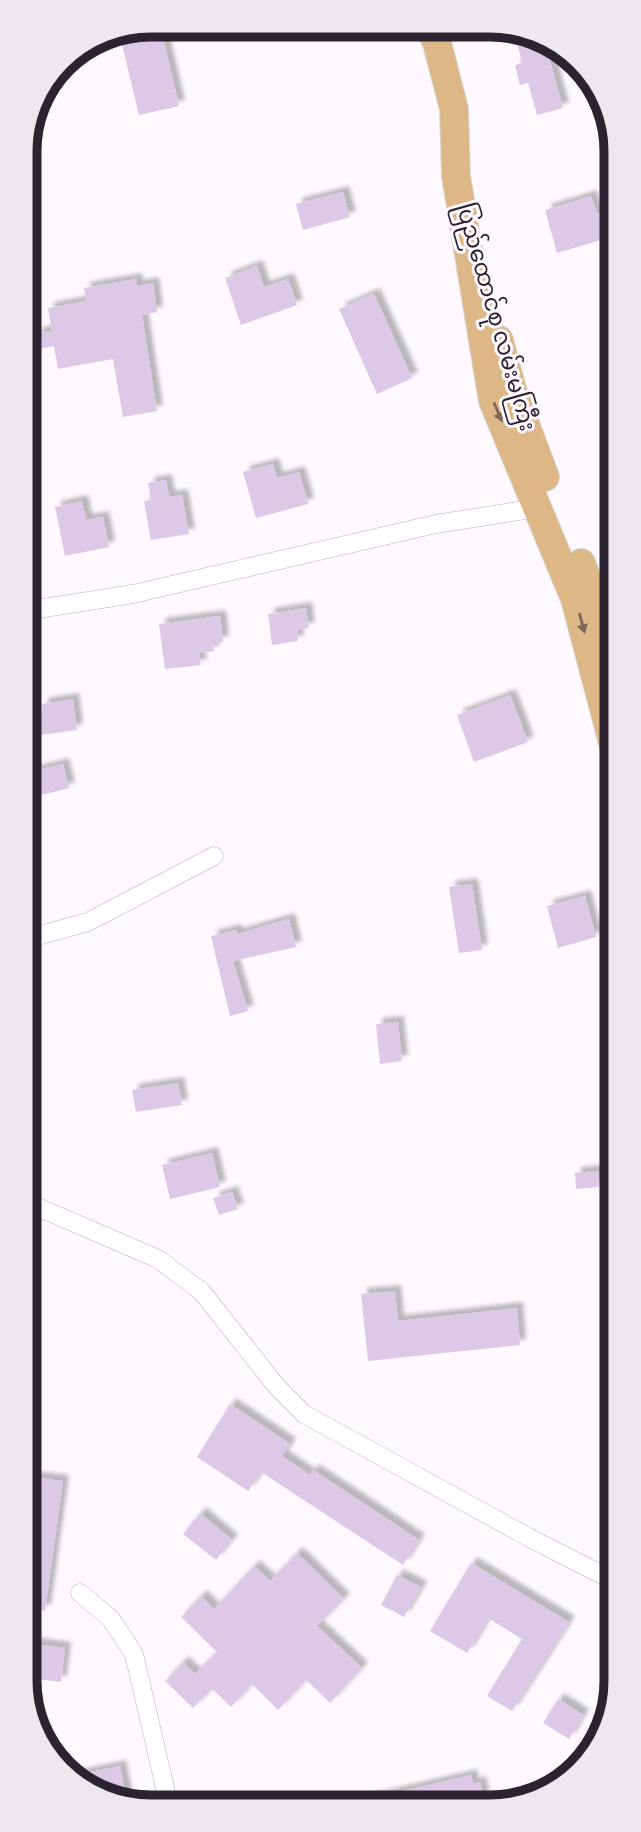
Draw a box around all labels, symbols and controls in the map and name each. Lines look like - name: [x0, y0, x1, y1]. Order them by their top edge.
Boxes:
- street label: ပြည်ထောင်စု လမ်းမကြီး: [446, 199, 544, 436]
- one-way arrow: [492, 401, 503, 422]
- one-way arrow: [577, 612, 588, 634]

